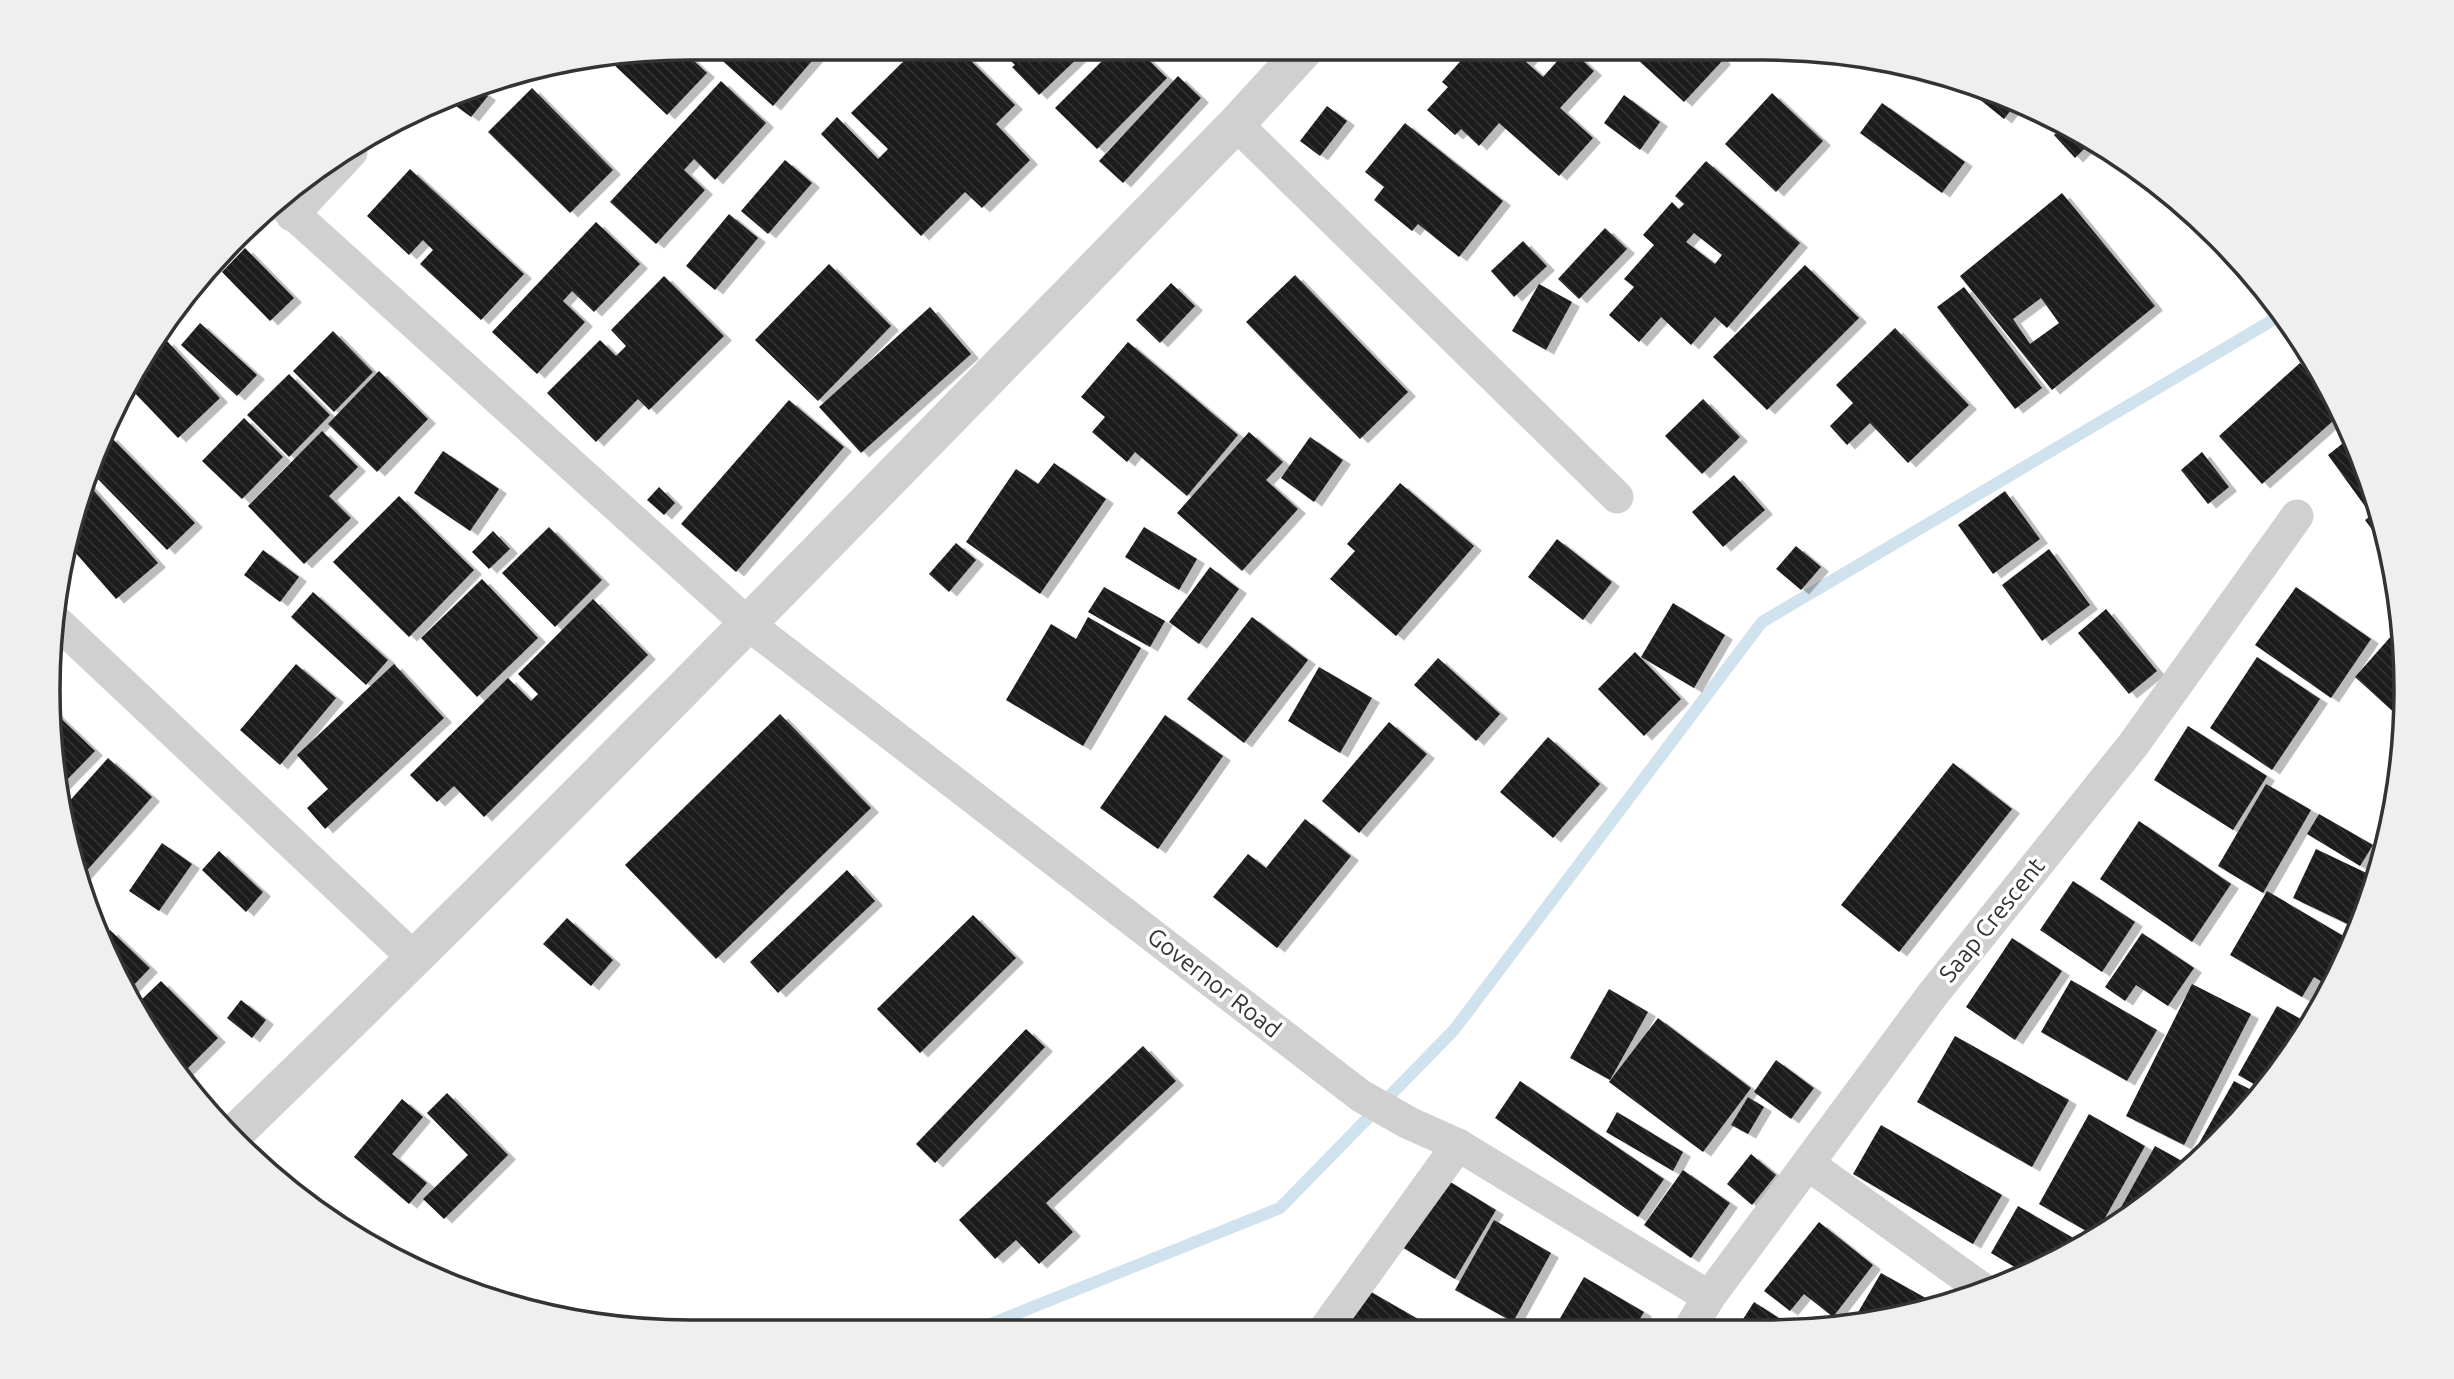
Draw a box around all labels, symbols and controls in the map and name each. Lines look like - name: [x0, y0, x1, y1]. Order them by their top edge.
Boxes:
- street label: Saap Crescent: [1933, 852, 2050, 987]
- street label: Governor Road: [1142, 922, 1286, 1043]

